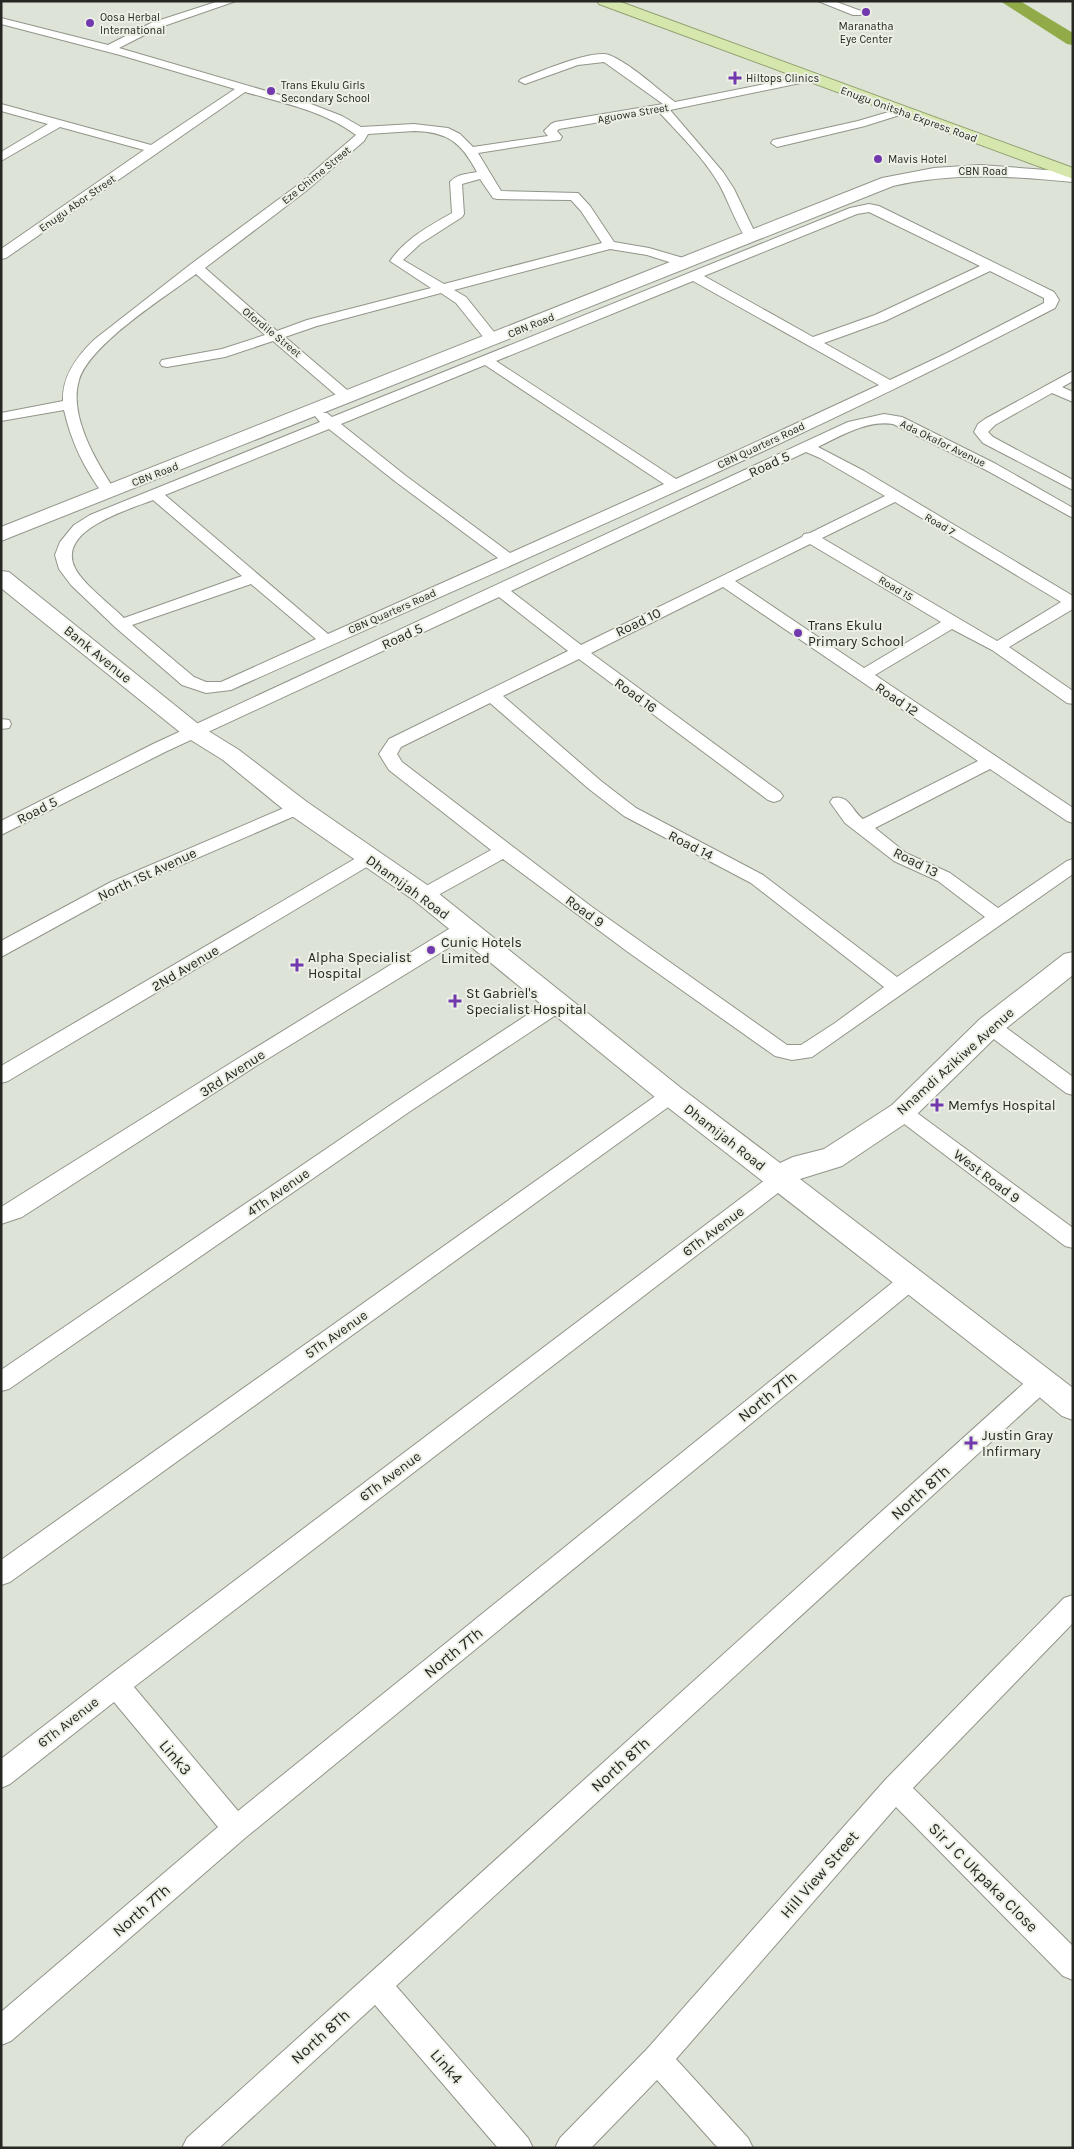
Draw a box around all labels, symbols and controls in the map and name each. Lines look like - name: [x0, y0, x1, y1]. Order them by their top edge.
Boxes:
- marker: Maranatha Eye Center: [860, 6, 872, 18]
- place label: Oosa Herbal International: [100, 11, 165, 37]
- marker: Oosa Herbal International: [84, 17, 96, 29]
- place label: Maranatha Eye Center: [839, 20, 893, 46]
- marker: Hiltops Clinics: [728, 71, 742, 85]
- place label: Hiltops Clinics: [746, 72, 819, 85]
- place label: Trans Ekulu Girls Secondary School: [281, 79, 370, 105]
- street label: Enugu Onitsha Express Road: [839, 84, 979, 145]
- marker: Trans Ekulu Girls Secondary School: [265, 85, 277, 97]
- street label: Aguowa Street: [596, 101, 670, 126]
- street label: Eze Chime Street: [279, 144, 353, 207]
- marker: Mavis Hotel: [872, 153, 884, 165]
- place label: Mavis Hotel: [888, 153, 947, 166]
- street label: CBN Road: [958, 165, 1008, 178]
- street label: Enugu Abor Street: [36, 172, 118, 235]
- street label: Ofordile Street: [240, 305, 304, 360]
- street label: CBN Road: [506, 310, 556, 341]
- street label: Ada Okafor Avenue: [898, 417, 988, 470]
- street label: CBN Quarters Road: [715, 419, 807, 471]
- street label: Road 5: [746, 448, 793, 481]
- street label: CBN Road: [130, 460, 180, 489]
- street label: Road 7: [922, 510, 957, 539]
- street label: Road 15: [876, 573, 915, 604]
- street label: CBN Quarters Road: [346, 586, 438, 637]
- street label: Road 10: [613, 604, 664, 641]
- place label: Trans Ekulu Primary School: [808, 617, 904, 650]
- street label: Road 5: [379, 620, 426, 653]
- street label: Bank Avenue: [60, 622, 135, 687]
- marker: Trans Ekulu Primary School: [792, 627, 804, 639]
- street label: Road 16: [611, 674, 660, 716]
- street label: Road 12: [872, 679, 921, 720]
- street label: Road 5: [14, 793, 61, 828]
- street label: Road 14: [666, 827, 716, 864]
- street label: North 1St Avenue: [95, 844, 199, 905]
- street label: Road 13: [890, 844, 941, 881]
- street label: Dhamijah Road: [363, 852, 453, 923]
- street label: Road 9: [562, 892, 607, 931]
- place label: Cunic Hotels Limited: [441, 934, 522, 967]
- street label: 2Nd Avenue: [149, 942, 222, 995]
- marker: Cunic Hotels Limited: [425, 944, 437, 956]
- place label: Alpha Specialist Hospital: [308, 949, 411, 982]
- marker: Alpha Specialist Hospital: [290, 958, 304, 972]
- place label: St Gabriel's Specialist Hospital: [466, 985, 587, 1018]
- marker: St Gabriel's Specialist Hospital: [448, 994, 462, 1008]
- street label: Nnamdi Azikiwe Avenue: [893, 1004, 1018, 1119]
- street label: 3Rd Avenue: [196, 1046, 268, 1101]
- place label: Memfys Hospital: [948, 1097, 1056, 1114]
- marker: Memfys Hospital: [930, 1098, 944, 1112]
- street label: Dhamijah Road: [681, 1100, 769, 1174]
- street label: West Road 9: [950, 1146, 1023, 1207]
- street label: 4Th Avenue: [244, 1165, 313, 1220]
- street label: 6Th Avenue: [679, 1203, 748, 1260]
- street label: 5Th Avenue: [302, 1307, 371, 1362]
- street label: North 7Th: [734, 1367, 801, 1426]
- place label: Justin Gray Infirmary: [982, 1427, 1053, 1460]
- marker: Justin Gray Infirmary: [964, 1436, 978, 1450]
- street label: 6Th Avenue: [356, 1448, 425, 1505]
- street label: North 8Th: [887, 1461, 954, 1524]
- street label: North 7Th: [420, 1623, 487, 1682]
- street label: 6Th Avenue: [34, 1693, 102, 1752]
- street label: North 8Th: [587, 1733, 654, 1796]
- street label: Link3: [155, 1736, 196, 1779]
- street label: Sir J C Ukpaka Close: [925, 1819, 1042, 1936]
- street label: Hill View Street: [776, 1827, 862, 1922]
- street label: North 7Th: [109, 1880, 174, 1941]
- street label: North 8Th: [287, 2005, 354, 2068]
- street label: Link4: [426, 2045, 467, 2088]

